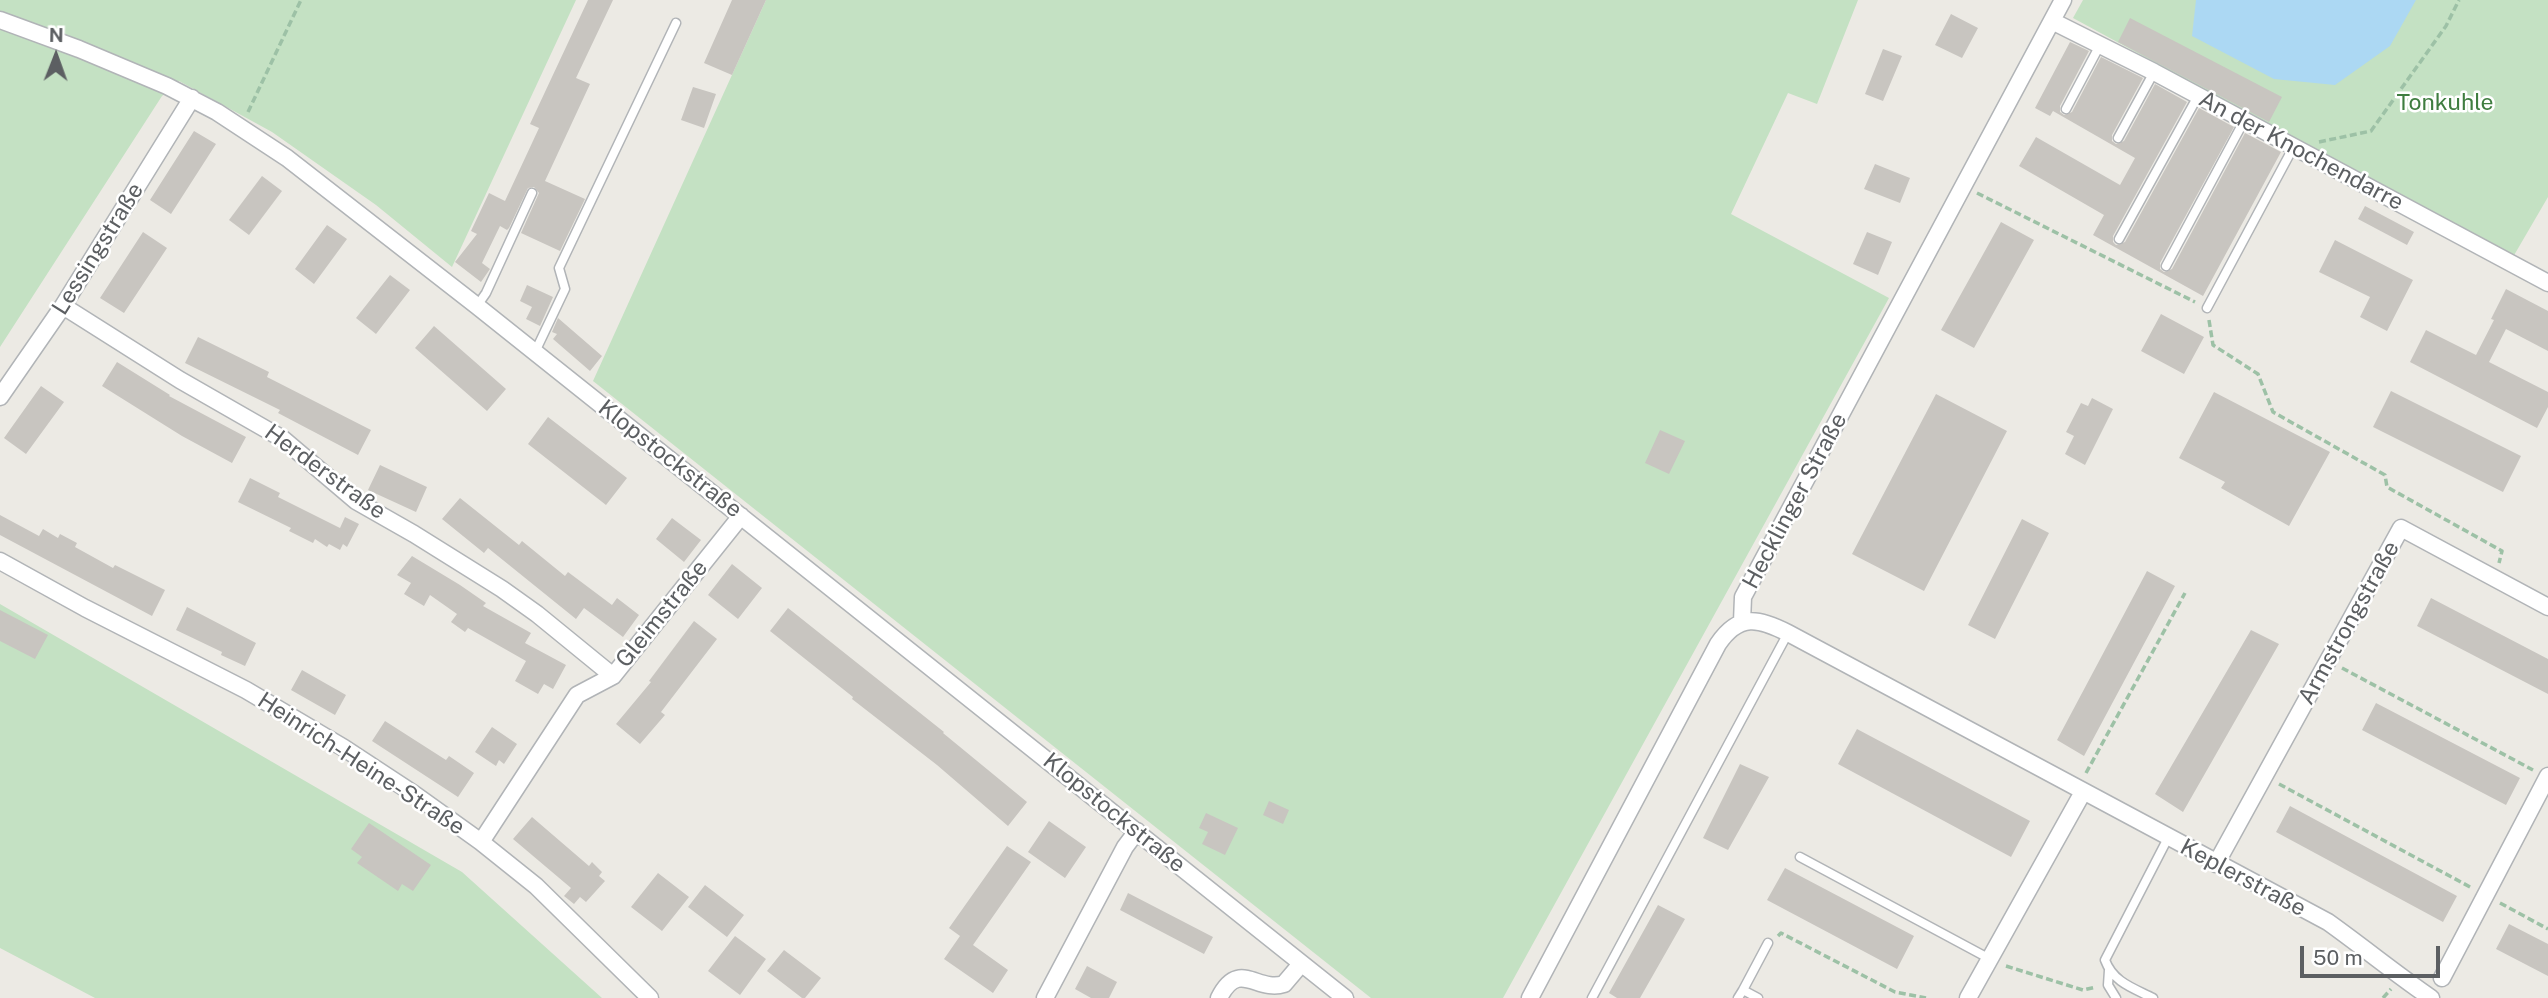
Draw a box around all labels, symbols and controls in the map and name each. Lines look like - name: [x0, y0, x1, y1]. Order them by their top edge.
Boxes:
- north arrow: [21, 21, 91, 91]
- text: N: [49, 24, 64, 46]
- street label: An der Knochendarre: [2194, 85, 2408, 217]
- park label: Tonkuhle: [2396, 89, 2494, 117]
- street label: Lessingstraße: [46, 178, 150, 320]
- street label: Klopstockstraße: [593, 394, 747, 524]
- street label: Hecklinger Straße: [1737, 408, 1853, 594]
- street label: Herderstraße: [259, 419, 391, 525]
- street label: Armstrongstraße: [2293, 536, 2405, 710]
- street label: Gleimstraße: [610, 555, 714, 673]
- street label: Heinrich-Heine-Straße: [252, 687, 470, 841]
- street label: Klopstockstraße: [1037, 747, 1191, 879]
- street label: Keplerstraße: [2175, 833, 2311, 923]
- scale bar: [2303, 932, 2443, 976]
- text: 50 m: [2313, 945, 2363, 970]

